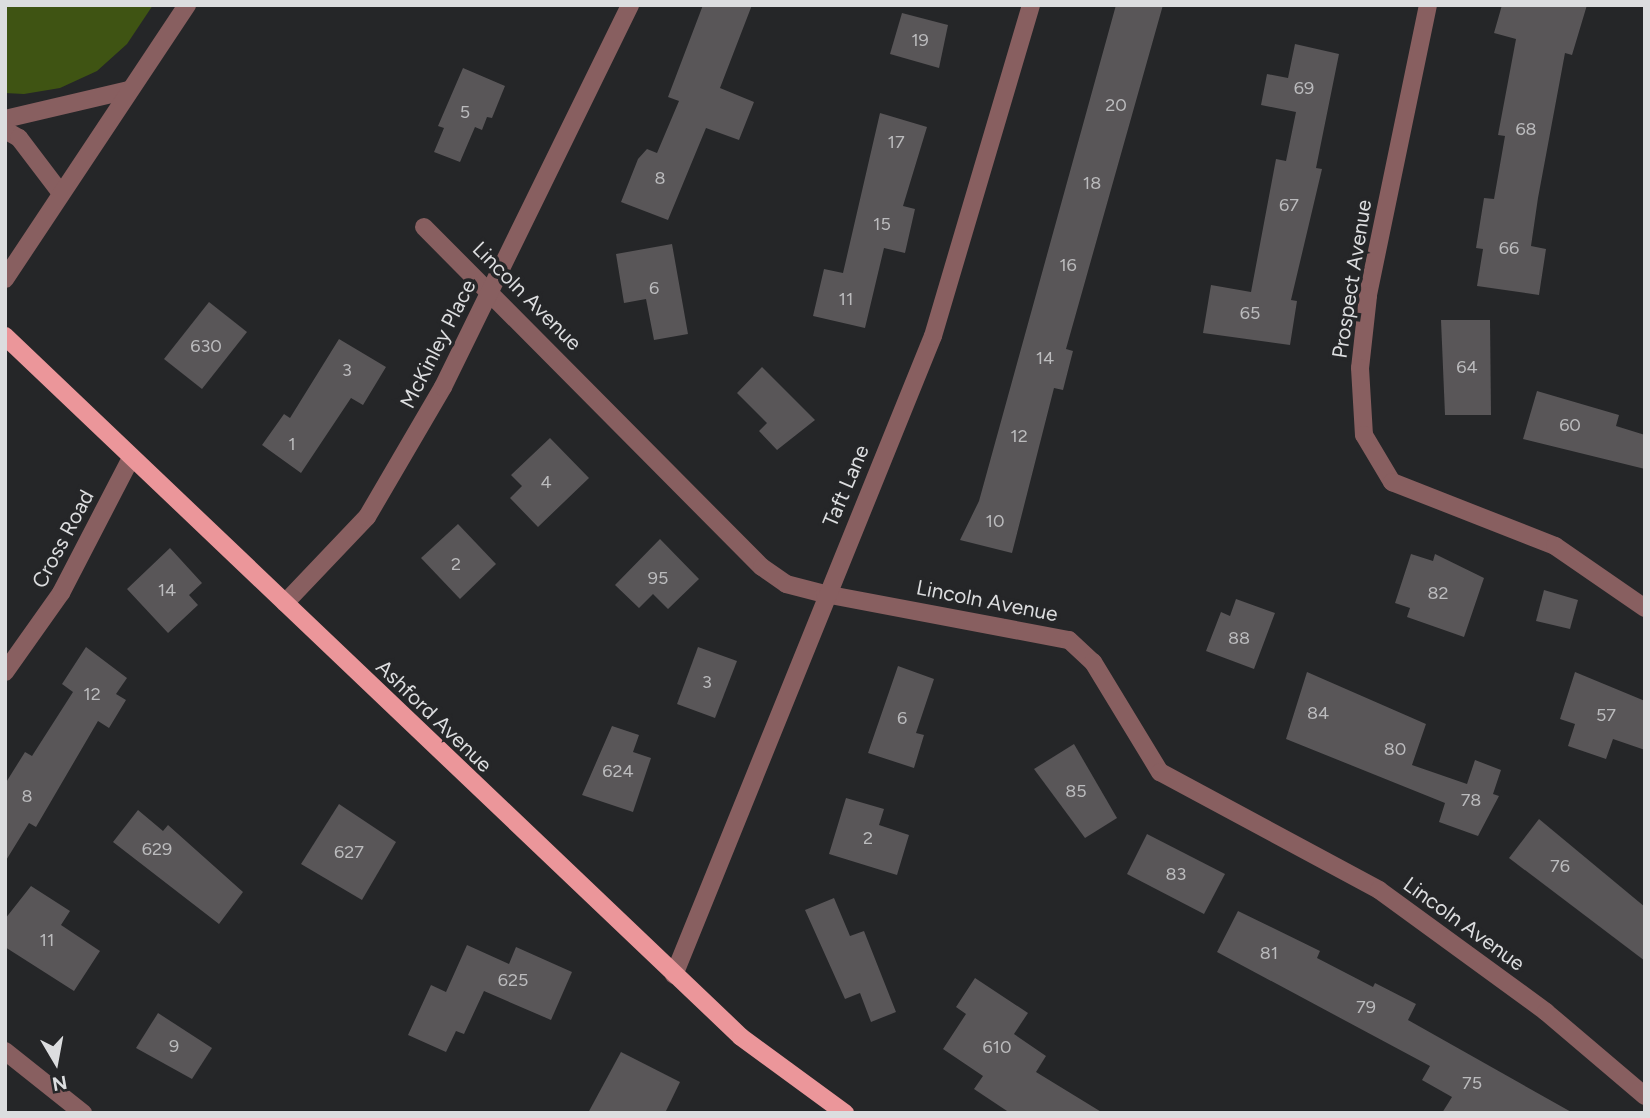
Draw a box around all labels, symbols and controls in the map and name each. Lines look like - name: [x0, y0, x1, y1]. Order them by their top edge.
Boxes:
- house number: 19: [911, 29, 929, 51]
- house number: 69: [1294, 77, 1314, 99]
- house number: 20: [1105, 94, 1127, 116]
- house number: 5: [460, 101, 470, 123]
- house number: 68: [1515, 118, 1537, 140]
- house number: 17: [887, 131, 905, 153]
- house number: 8: [654, 167, 666, 189]
- house number: 18: [1083, 172, 1101, 194]
- house number: 67: [1279, 194, 1299, 216]
- street label: Prospect Avenue: [1327, 198, 1377, 360]
- house number: 15: [873, 213, 891, 235]
- street label: Lincoln Avenue: [467, 236, 587, 356]
- house number: 66: [1499, 237, 1519, 259]
- house number: 16: [1059, 254, 1077, 276]
- street label: McKinley Place: [395, 276, 481, 412]
- house number: 6: [649, 277, 659, 299]
- house number: 11: [839, 288, 853, 310]
- house number: 65: [1240, 302, 1260, 324]
- house number: 630: [190, 335, 222, 357]
- house number: 14: [1036, 347, 1054, 369]
- house number: 64: [1456, 356, 1478, 378]
- house number: 3: [342, 359, 352, 381]
- house number: 60: [1559, 414, 1581, 436]
- house number: 12: [1010, 425, 1028, 447]
- house number: 1: [288, 433, 296, 455]
- street label: Taft Lane: [817, 441, 875, 531]
- house number: 4: [540, 471, 552, 493]
- street label: Cross Road: [27, 486, 99, 592]
- house number: 10: [986, 510, 1004, 532]
- house number: 2: [451, 553, 461, 575]
- house number: 95: [648, 567, 668, 589]
- street label: Lincoln Avenue: [914, 575, 1060, 627]
- house number: 14: [158, 579, 176, 601]
- house number: 82: [1427, 582, 1449, 604]
- house number: 88: [1228, 627, 1250, 649]
- street label: Ashford Avenue: [371, 654, 497, 778]
- house number: 3: [702, 671, 712, 693]
- house number: 12: [83, 683, 101, 705]
- house number: 84: [1307, 702, 1329, 724]
- house number: 57: [1596, 704, 1616, 726]
- house number: 6: [897, 707, 907, 729]
- house number: 80: [1384, 738, 1406, 760]
- house number: 624: [602, 760, 634, 782]
- house number: 85: [1065, 780, 1087, 802]
- house number: 8: [21, 785, 33, 807]
- house number: 78: [1461, 789, 1481, 811]
- house number: 2: [863, 827, 873, 849]
- house number: 629: [142, 838, 172, 860]
- house number: 627: [334, 841, 364, 863]
- house number: 76: [1550, 855, 1570, 877]
- house number: 83: [1166, 863, 1186, 885]
- street label: Lincoln Avenue: [1399, 872, 1529, 976]
- house number: 11: [40, 929, 54, 951]
- house number: 81: [1260, 942, 1278, 964]
- house number: 625: [498, 969, 528, 991]
- house number: 79: [1356, 996, 1376, 1018]
- north arrow: [21, 1027, 91, 1097]
- house number: 9: [169, 1035, 179, 1057]
- house number: 610: [982, 1036, 1012, 1058]
- text: N: [51, 1071, 69, 1096]
- house number: 75: [1462, 1072, 1482, 1094]

